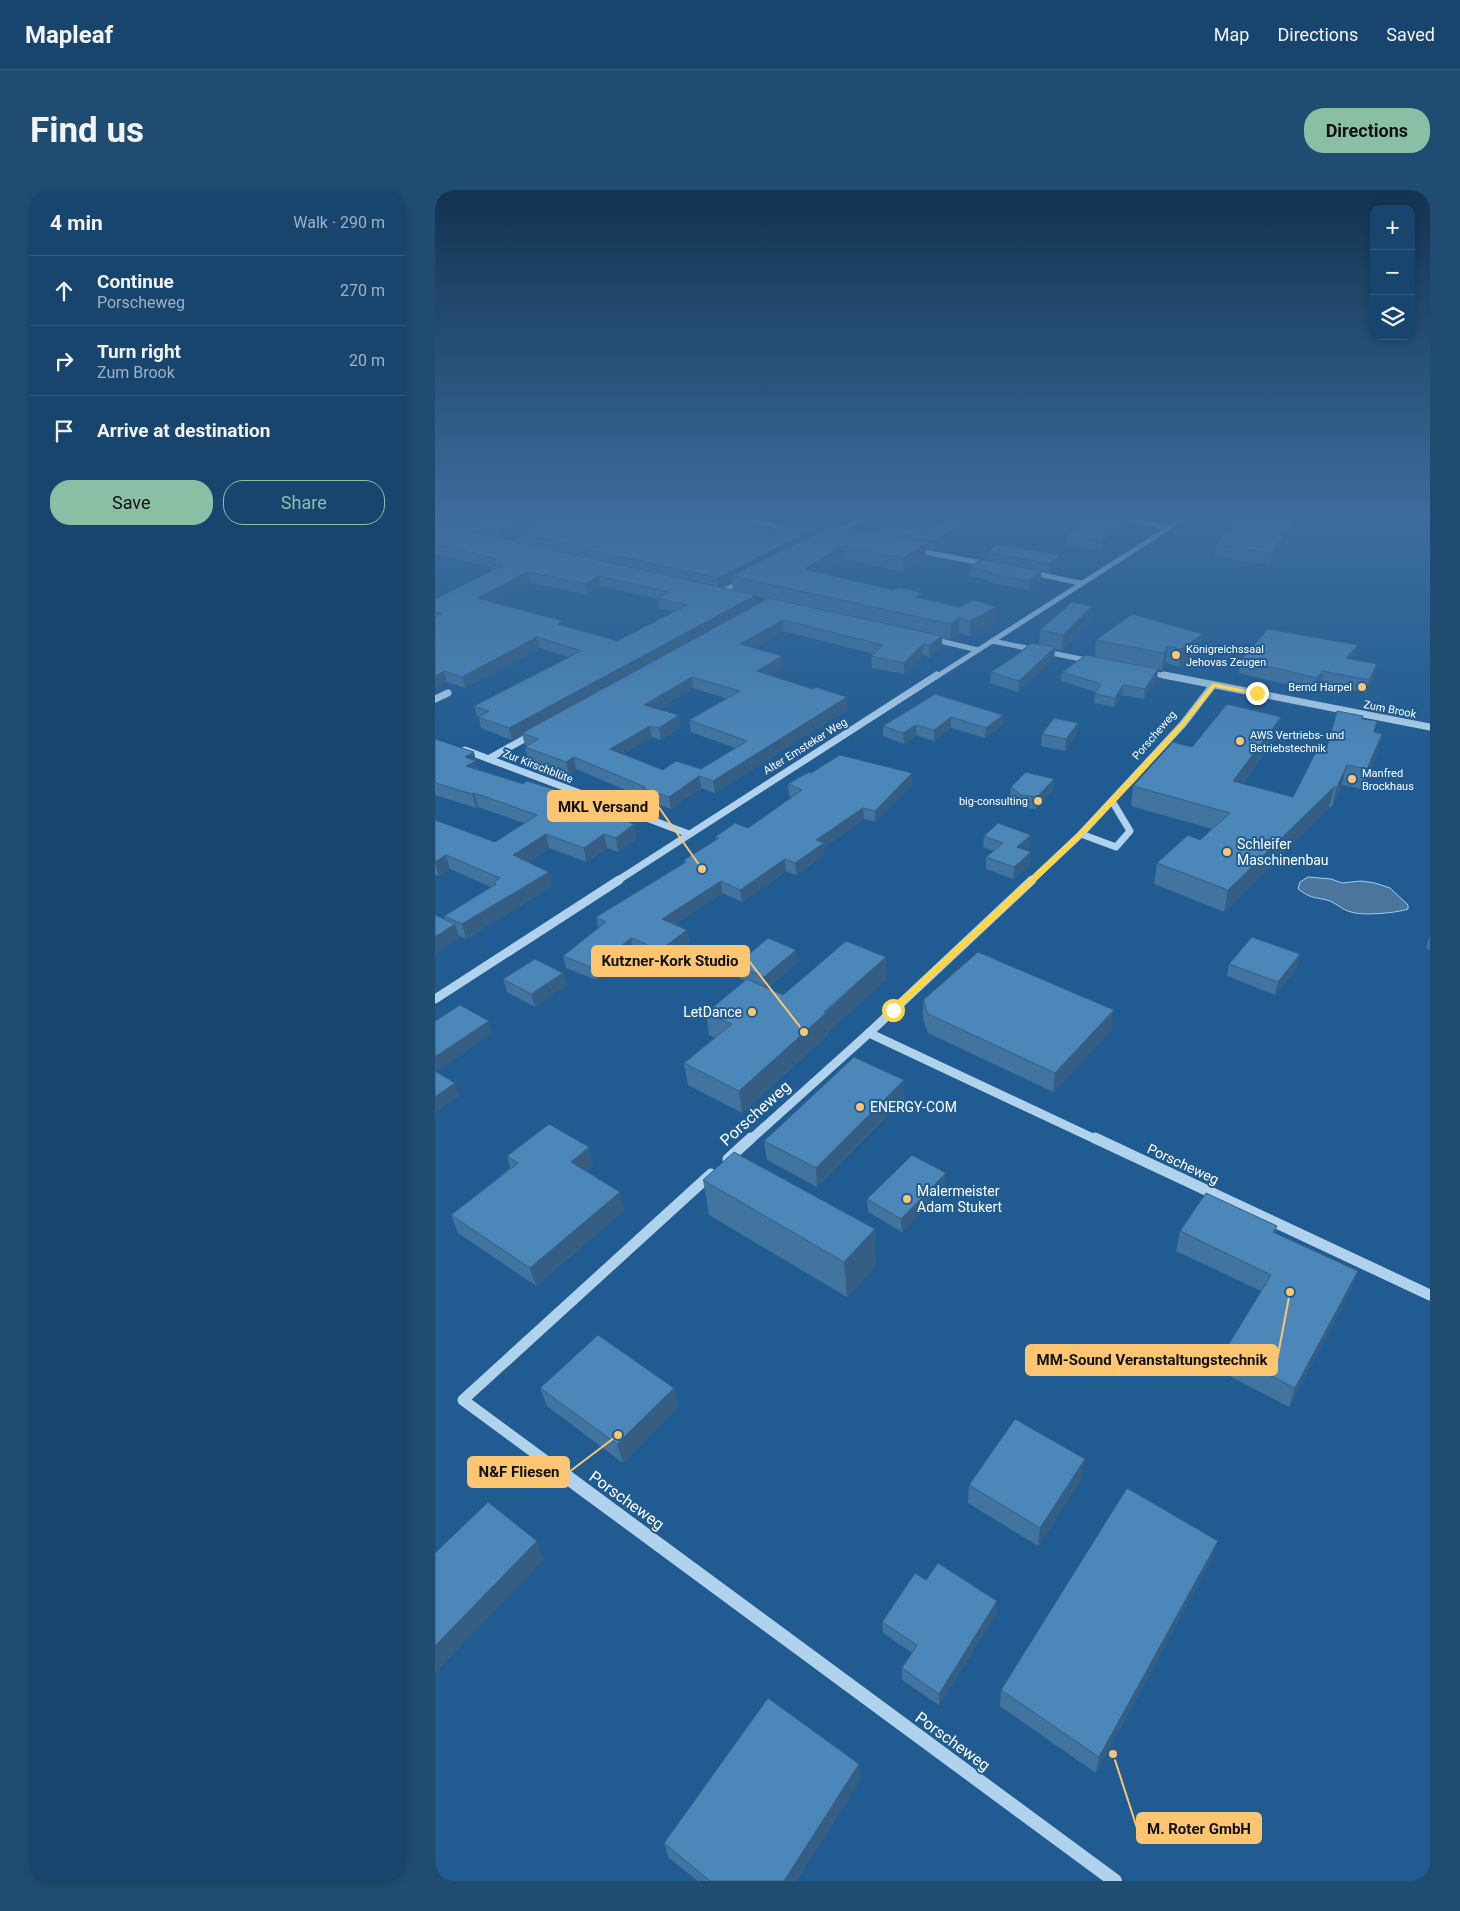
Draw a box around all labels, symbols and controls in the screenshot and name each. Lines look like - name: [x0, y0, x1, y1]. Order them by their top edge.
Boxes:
- text: Mapleaf: [25, 21, 113, 49]
- text: Map: [1214, 24, 1249, 45]
- text: Directions: [1277, 24, 1358, 45]
- text: Saved: [1386, 24, 1435, 45]
- button: Directions: [1304, 108, 1430, 153]
- text: Find us: [30, 110, 144, 151]
- map controls: [1370, 205, 1415, 340]
- button: +: [1370, 205, 1415, 250]
- text: 4 min: [50, 211, 103, 235]
- text: Walk · 290 m: [293, 213, 385, 232]
- button: −: [1370, 250, 1415, 295]
- text: Continue: [97, 270, 174, 293]
- icon: ahead: [50, 277, 78, 305]
- text: 270 m: [340, 281, 385, 300]
- text: Porscheweg: [97, 293, 185, 312]
- button: layers: [1370, 295, 1415, 340]
- text: Turn right: [97, 340, 181, 363]
- icon: right: [50, 347, 78, 375]
- text: 20 m: [349, 351, 385, 370]
- text: Zum Brook: [97, 363, 175, 382]
- icon: arrive: [50, 417, 78, 445]
- text: Arrive at destination: [97, 419, 270, 442]
- button: Save: [50, 480, 213, 525]
- button: Share: [223, 480, 385, 525]
- place label: Königreichssaal Jehovas Zeugen: [1186, 643, 1266, 669]
- marker: Königreichssaal Jehovas Zeugen: [1170, 649, 1182, 661]
- place label: Bernd Harpel: [1288, 681, 1352, 694]
- marker: Bernd Harpel: [1356, 681, 1368, 693]
- route end: [1246, 682, 1269, 705]
- street label: Zum Brook: [1362, 698, 1418, 721]
- street label: Porscheweg: [1130, 708, 1179, 762]
- street label: Alter Emsteker Weg: [761, 715, 849, 777]
- place label: AWS Vertriebs- und Betriebstechnik: [1250, 729, 1344, 755]
- marker: AWS Vertriebs- und Betriebstechnik: [1234, 735, 1246, 747]
- street label: Zur Kirschblüte: [501, 747, 575, 786]
- place label: Manfred Brockhaus: [1362, 767, 1414, 793]
- marker: Manfred Brockhaus: [1346, 773, 1358, 785]
- callout: MKL Versand: [548, 791, 658, 821]
- place label: big-consulting: [959, 795, 1028, 808]
- marker: big-consulting: [1032, 795, 1044, 807]
- text: MKL Versand: [558, 798, 648, 816]
- place label: Schleifer Maschinenbau: [1237, 836, 1329, 868]
- marker: Schleifer Maschinenbau: [1221, 846, 1233, 858]
- callout: Kutzner-Kork Studio: [592, 946, 749, 976]
- text: Kutzner-Kork Studio: [601, 952, 739, 970]
- route start: [882, 999, 905, 1022]
- place label: LetDance: [683, 1004, 742, 1020]
- marker: LetDance: [746, 1006, 758, 1018]
- street label: Porscheweg: [716, 1077, 794, 1150]
- place label: ENERGY-COM: [870, 1099, 957, 1115]
- marker: ENERGY-COM: [854, 1101, 866, 1113]
- street label: Porscheweg: [1145, 1140, 1221, 1188]
- place label: Malermeister Adam Stukert: [917, 1183, 1002, 1215]
- marker: Malermeister Adam Stukert: [901, 1193, 913, 1205]
- callout: MM-Sound Veranstaltungstechnik: [1026, 1345, 1277, 1375]
- text: MM-Sound Veranstaltungstechnik: [1037, 1351, 1268, 1369]
- callout: N&F Fliesen: [468, 1457, 569, 1487]
- text: N&F Fliesen: [479, 1463, 559, 1481]
- street label: Porscheweg: [586, 1467, 668, 1534]
- street label: Porscheweg: [912, 1708, 994, 1775]
- callout: M. Roter GmbH: [1137, 1813, 1261, 1843]
- text: M. Roter GmbH: [1147, 1820, 1251, 1838]

